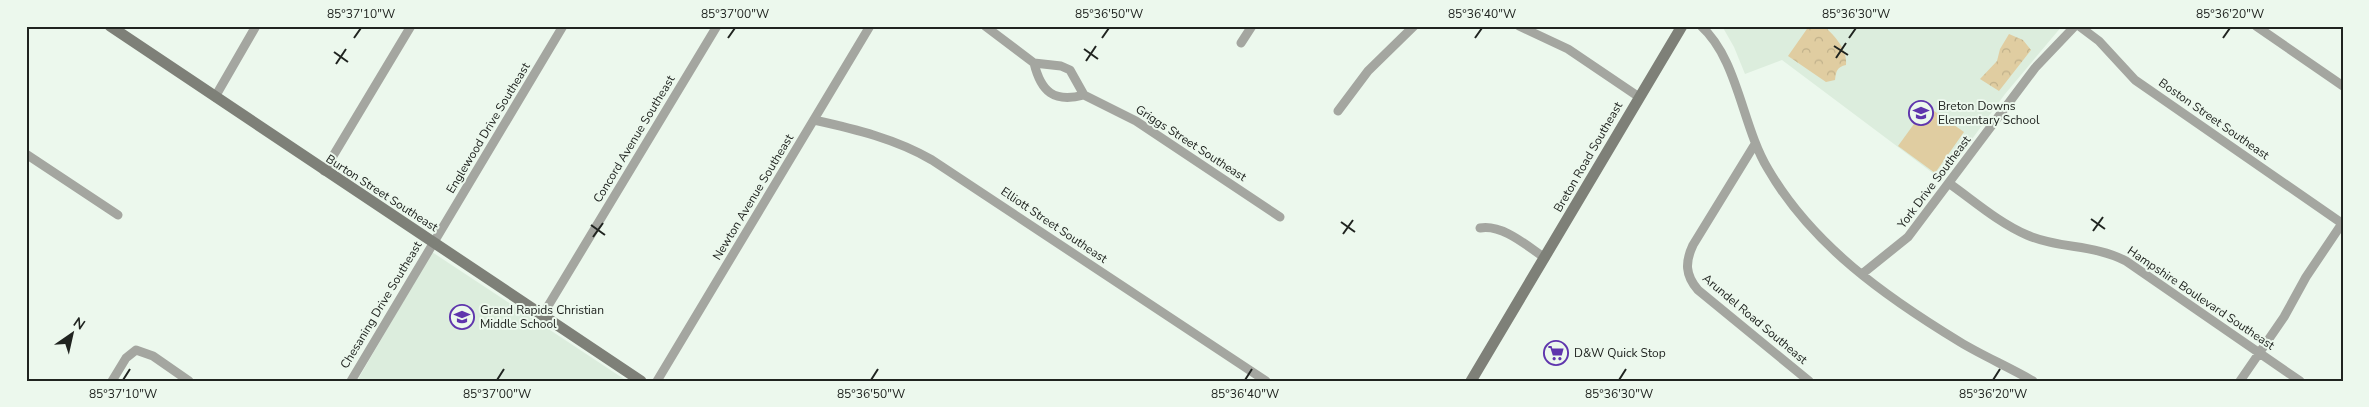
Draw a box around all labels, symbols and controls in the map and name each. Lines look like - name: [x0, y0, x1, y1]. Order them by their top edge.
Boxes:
- text: 85°37'10"W: [327, 6, 395, 22]
- text: 85°37'00"W: [701, 6, 769, 22]
- text: 85°36'50"W: [1075, 6, 1143, 22]
- text: 85°36'40"W: [1448, 6, 1516, 22]
- text: 85°36'30"W: [1822, 6, 1890, 22]
- text: 85°36'20"W: [2196, 6, 2264, 22]
- street label: Englewood Drive Southeast: [442, 59, 534, 196]
- street label: Concord Avenue Southeast: [590, 72, 679, 206]
- street label: Boston Street Southeast: [2156, 75, 2273, 164]
- street label: Breton Road Southeast: [1550, 98, 1627, 215]
- place label: Breton Downs Elementary School: [1938, 98, 2040, 128]
- school or university icon: Breton Downs Elementary School: [1908, 100, 1934, 126]
- street label: Griggs Street Southeast: [1133, 101, 1250, 185]
- street label: Newton Avenue Southeast: [709, 130, 797, 263]
- street label: York Drive Southeast: [1893, 132, 1975, 232]
- street label: Burton Street Southeast: [323, 151, 442, 236]
- street label: Elliott Street Southeast: [998, 183, 1111, 267]
- street label: Chesaning Drive Southeast: [337, 238, 426, 372]
- street label: Hampshire Boulevard Southeast: [2124, 243, 2278, 354]
- street label: Arundel Road Southeast: [1699, 270, 1811, 368]
- place label: Grand Rapids Christian Middle School: [480, 302, 604, 332]
- school or university icon: Grand Rapids Christian Middle School: [449, 304, 475, 330]
- north arrow: [48, 310, 98, 360]
- text: N: [69, 313, 89, 334]
- supermarket icon: D&W Quick Stop: [1543, 340, 1569, 366]
- place label: D&W Quick Stop: [1574, 345, 1666, 361]
- text: 85°37'10"W: [89, 386, 157, 402]
- text: 85°37'00"W: [463, 386, 531, 402]
- text: 85°36'50"W: [837, 386, 905, 402]
- text: 85°36'40"W: [1211, 386, 1279, 402]
- text: 85°36'30"W: [1585, 386, 1653, 402]
- text: 85°36'20"W: [1959, 386, 2027, 402]

